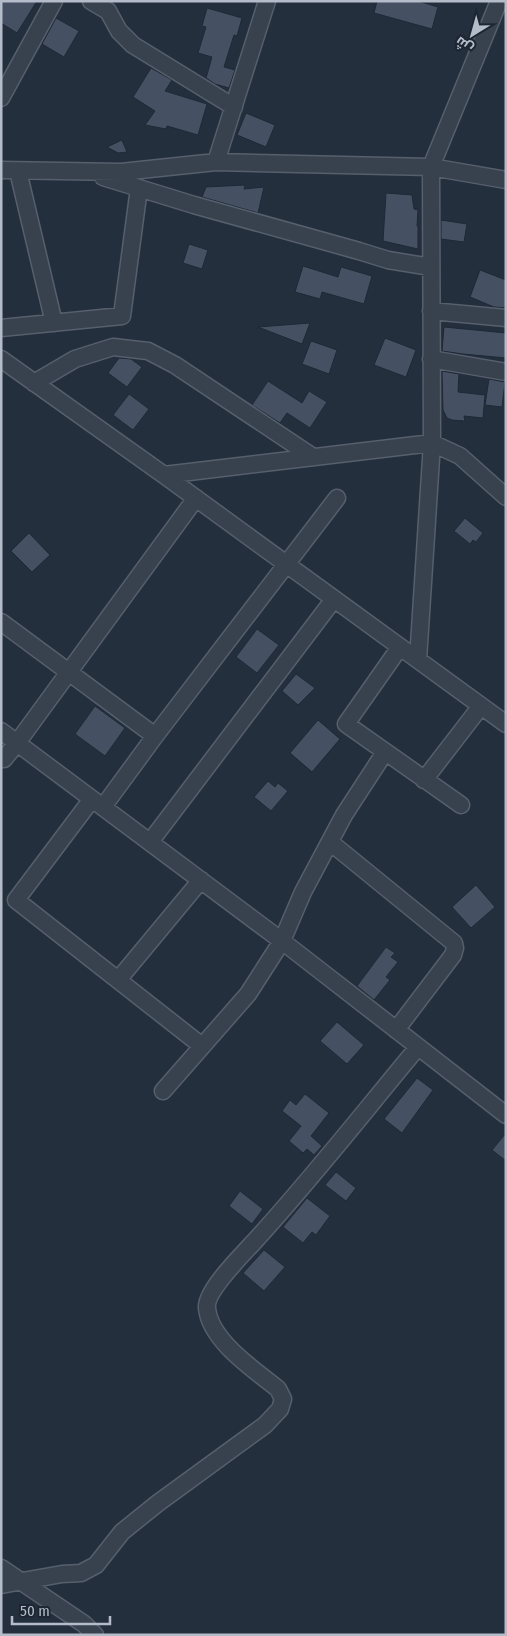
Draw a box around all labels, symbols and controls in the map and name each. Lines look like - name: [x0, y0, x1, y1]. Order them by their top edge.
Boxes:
- north arrow: [447, 10, 497, 60]
- text: ش: [452, 33, 477, 57]
- scale bar: [12, 1594, 110, 1626]
- text: 50 m: [20, 1602, 50, 1620]

